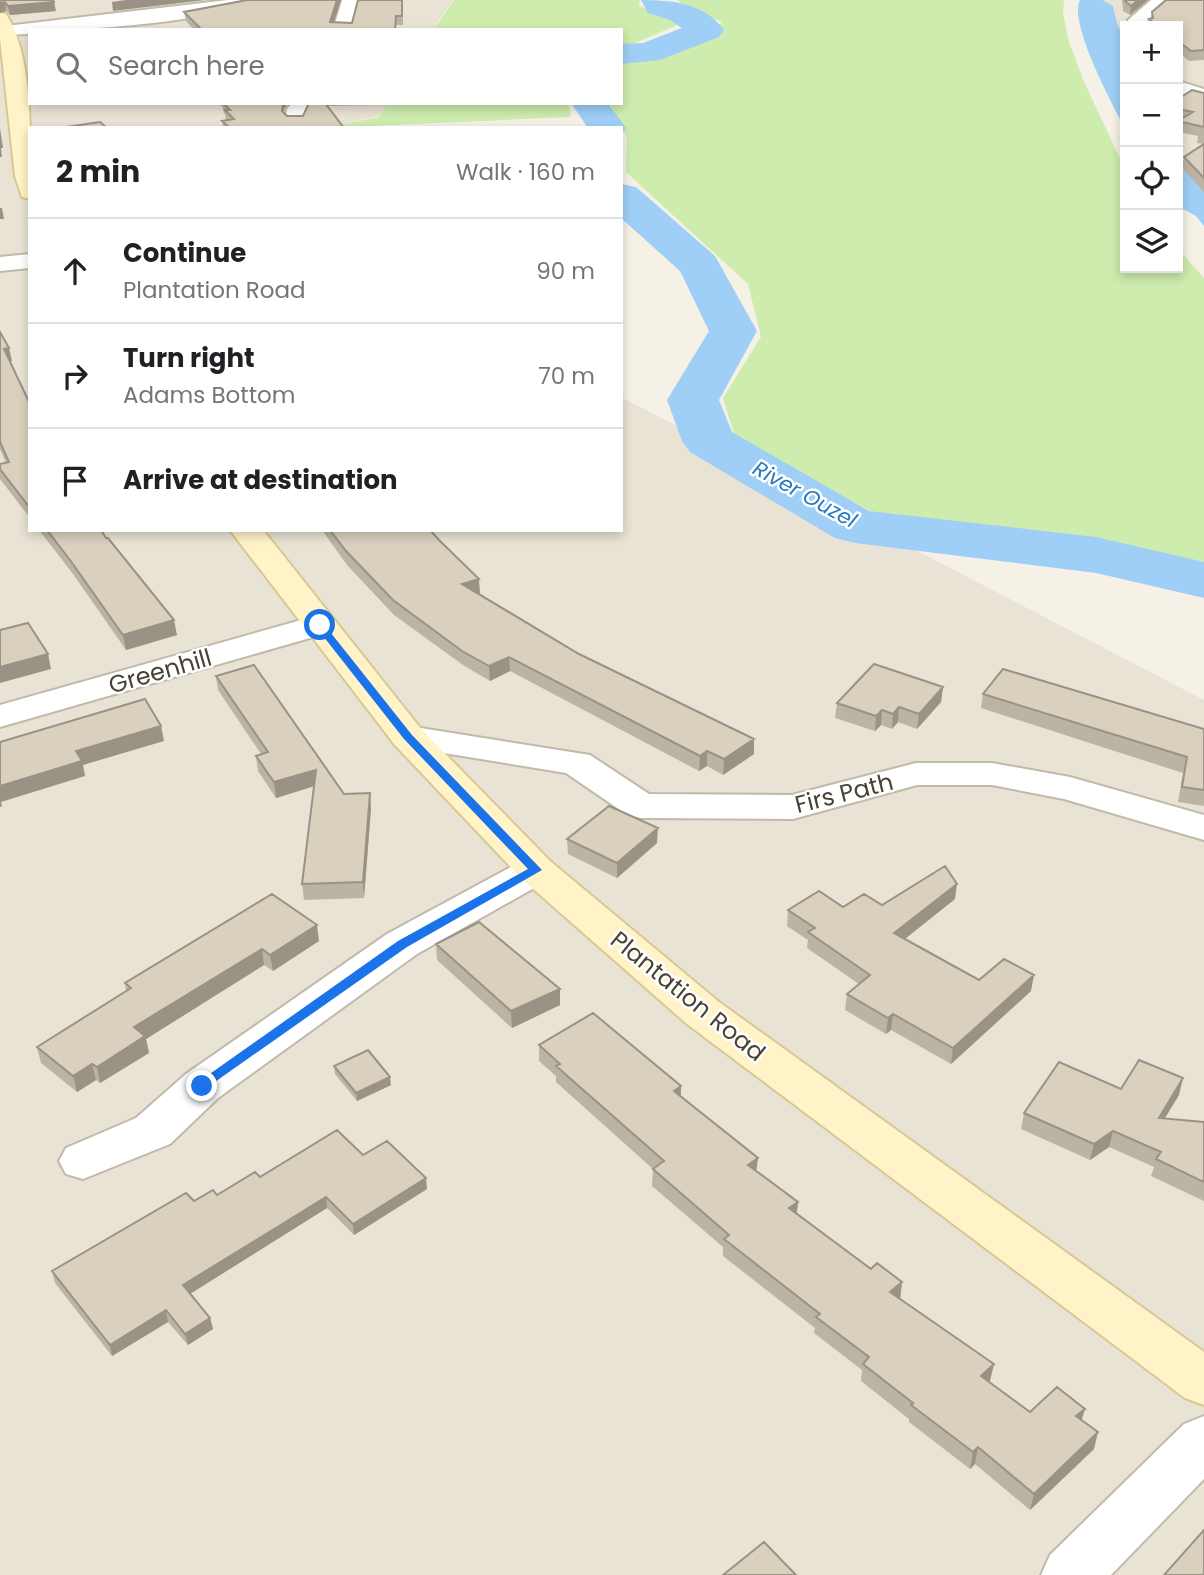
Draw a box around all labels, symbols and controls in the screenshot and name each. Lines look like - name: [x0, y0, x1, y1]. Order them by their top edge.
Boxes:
- map controls: [1120, 21, 1183, 273]
- button: +: [1120, 21, 1183, 84]
- search box: [28, 28, 623, 105]
- icon: search: [52, 48, 90, 86]
- text: Search here: [108, 48, 265, 84]
- button: −: [1120, 84, 1183, 147]
- button: locate: [1120, 147, 1183, 210]
- text: 2 min: [56, 150, 140, 193]
- text: Walk · 160 m: [456, 156, 595, 188]
- button: layers: [1120, 210, 1183, 273]
- text: Continue: [123, 235, 246, 271]
- icon: ahead: [56, 252, 94, 290]
- text: 90 m: [536, 255, 595, 287]
- text: Plantation Road: [123, 274, 306, 306]
- text: Turn right: [123, 340, 255, 376]
- icon: right: [56, 357, 94, 395]
- text: 70 m: [538, 360, 595, 392]
- text: Adams Bottom: [123, 379, 295, 411]
- water label: River Ouzel: [748, 454, 863, 535]
- icon: arrive: [56, 462, 94, 500]
- text: Arrive at destination: [123, 462, 398, 498]
- route start: [304, 609, 335, 640]
- street label: Greenhill: [105, 641, 215, 701]
- street label: Firs Path: [791, 765, 897, 821]
- street label: Plantation Road: [604, 923, 772, 1069]
- route end: [186, 1070, 217, 1101]

